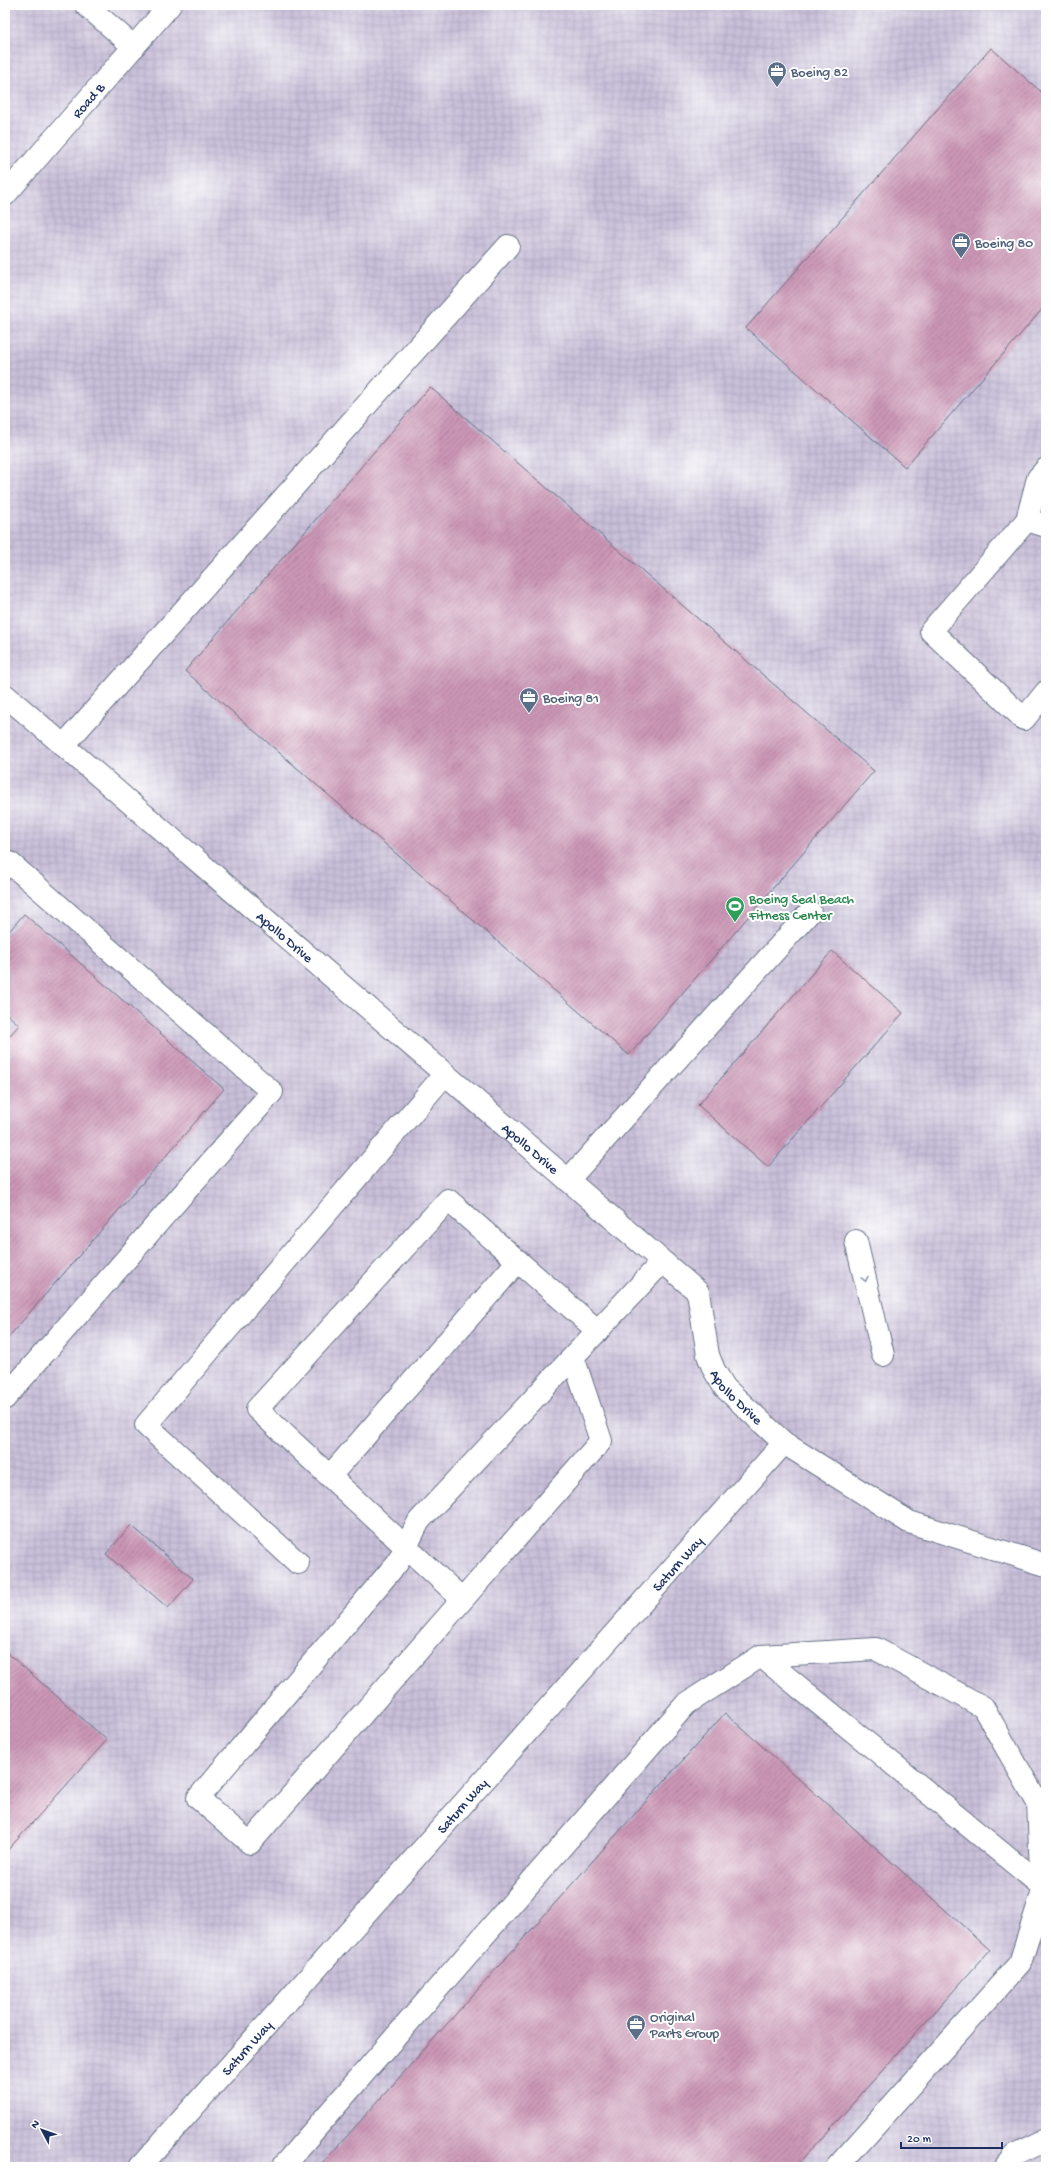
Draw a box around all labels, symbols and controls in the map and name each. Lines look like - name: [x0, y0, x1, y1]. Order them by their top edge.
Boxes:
- office icon: Boeing 82: [766, 60, 788, 88]
- place label: Boeing 82: [790, 65, 848, 82]
- street label: Road B: [70, 80, 110, 123]
- office icon: Boeing 80: [950, 231, 972, 259]
- place label: Boeing 80: [974, 236, 1033, 253]
- office icon: Boeing 81: [518, 686, 540, 714]
- place label: Boeing 81: [542, 691, 599, 708]
- place label: Boeing Seal Beach Fitness Center: [748, 892, 854, 925]
- sports icon: Boeing Seal Beach Fitness Center: [724, 895, 746, 923]
- street label: Apollo Drive: [252, 909, 316, 968]
- street label: Apollo Drive: [497, 1121, 562, 1180]
- one-way arrow: [861, 1276, 869, 1282]
- street label: Apollo Drive: [705, 1367, 766, 1430]
- street label: Saturn Way: [650, 1534, 708, 1596]
- street label: Saturn Way: [435, 1776, 493, 1838]
- place label: Original Parts Group: [649, 2010, 719, 2043]
- office icon: Original Parts Group: [625, 2013, 647, 2041]
- street label: Saturn Way: [219, 2018, 277, 2080]
- north arrow: [22, 2110, 62, 2150]
- text: N: [29, 2118, 43, 2131]
- scale bar: [901, 2124, 1002, 2150]
- text: 20 m: [907, 2133, 932, 2147]

